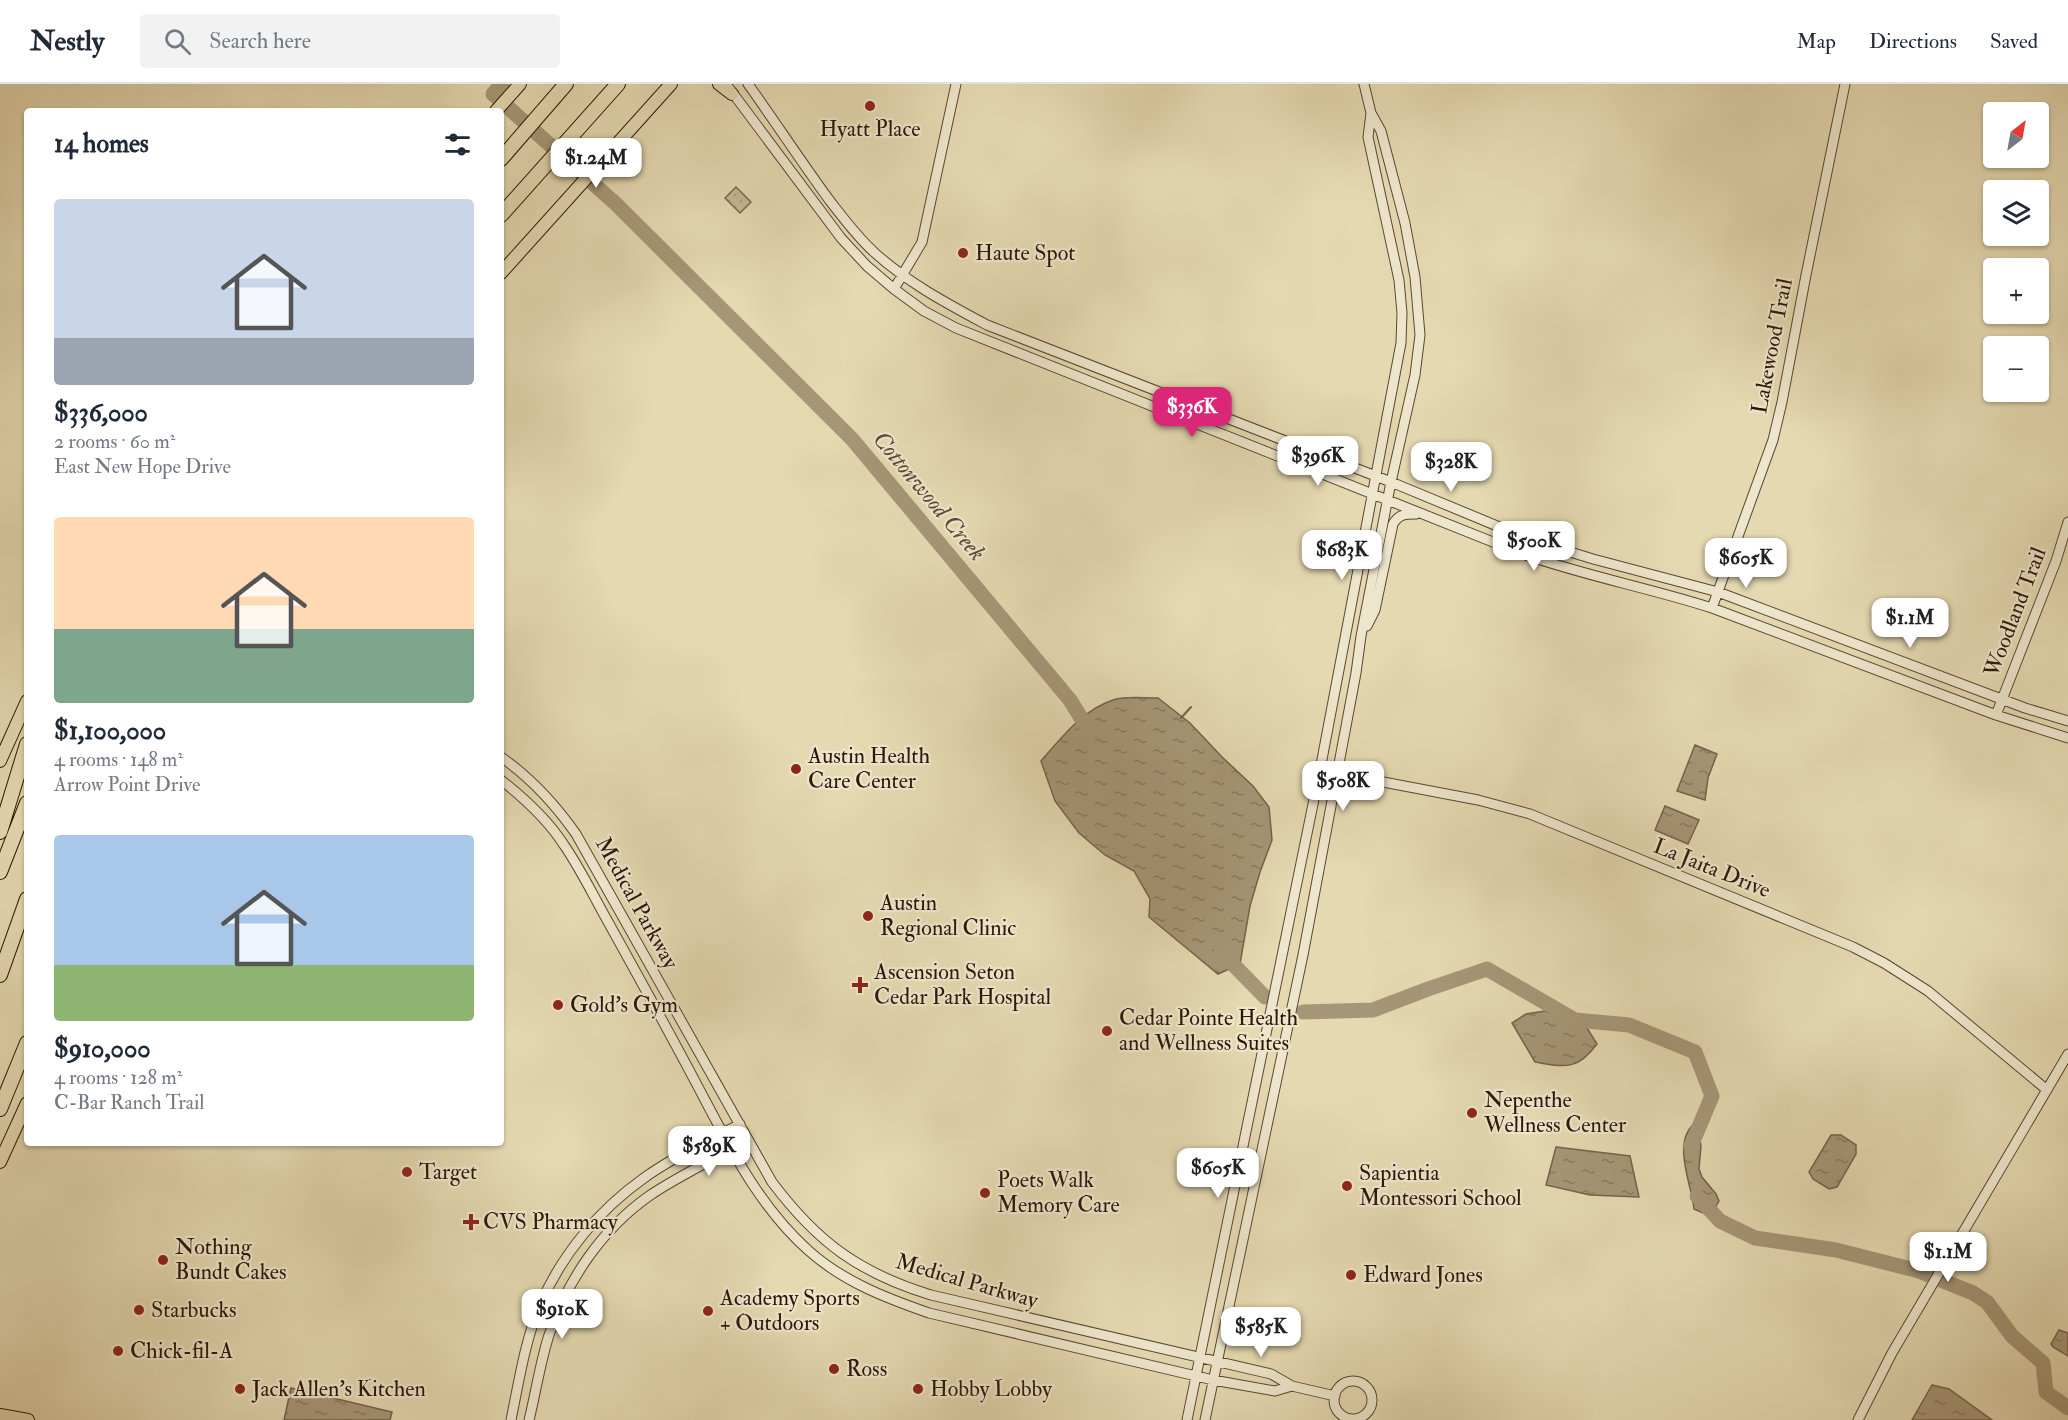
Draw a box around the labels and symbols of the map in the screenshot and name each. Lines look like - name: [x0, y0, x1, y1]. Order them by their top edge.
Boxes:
- marker: Hyatt Place: [863, 99, 877, 113]
- north arrow: [1983, 102, 2049, 168]
- place label: Hyatt Place: [820, 115, 920, 143]
- pin: $1.24M: [547, 138, 645, 189]
- place label: Haute Spot: [975, 239, 1075, 268]
- marker: Haute Spot: [956, 246, 970, 260]
- street label: Lakewood Trail: [1745, 276, 1799, 416]
- pin: $336K: [1150, 387, 1234, 438]
- water label: Cottonwood Creek: [866, 425, 992, 567]
- pin: $396K: [1276, 436, 1360, 487]
- pin: $328K: [1409, 442, 1493, 493]
- pin: $500K: [1492, 521, 1576, 572]
- pin: $683K: [1300, 530, 1384, 581]
- pin: $605K: [1704, 538, 1788, 589]
- street label: Woodland Trail: [1977, 543, 2053, 682]
- pin: $1.1M: [1868, 598, 1952, 649]
- place label: Austin Health Care Center: [807, 742, 930, 795]
- pin: $508K: [1301, 761, 1385, 812]
- marker: Austin Health Care Center: [789, 762, 803, 776]
- street label: Medical Parkway: [589, 832, 685, 974]
- street label: La Jaita Drive: [1649, 832, 1775, 904]
- place label: Austin Regional Clinic: [879, 889, 1016, 942]
- marker: Austin Regional Clinic: [861, 909, 875, 923]
- place label: Ascension Seton Cedar Park Hospital: [873, 958, 1051, 1012]
- marker: Ascension Seton Cedar Park Hospital: [851, 976, 869, 994]
- place label: Gold's Gym: [570, 991, 678, 1019]
- marker: Gold's Gym: [551, 998, 565, 1012]
- place label: Cedar Pointe Health and Wellness Suites: [1119, 1004, 1298, 1057]
- marker: Cedar Pointe Health and Wellness Suites: [1100, 1024, 1114, 1038]
- place label: Nepenthe Wellness Center: [1483, 1086, 1627, 1139]
- marker: Nepenthe Wellness Center: [1465, 1106, 1479, 1120]
- pin: $589K: [667, 1126, 751, 1177]
- pin: $605K: [1176, 1148, 1260, 1199]
- place label: Target: [419, 1158, 477, 1186]
- place label: Sapientia Montessori School: [1359, 1159, 1522, 1212]
- marker: Target: [400, 1165, 414, 1179]
- place label: Poets Walk Memory Care: [997, 1166, 1120, 1219]
- marker: Sapientia Montessori School: [1340, 1179, 1354, 1193]
- marker: Poets Walk Memory Care: [978, 1186, 992, 1200]
- place label: CVS Pharmacy: [483, 1208, 618, 1236]
- marker: CVS Pharmacy: [464, 1215, 478, 1229]
- pin: $1.1M: [1906, 1232, 1990, 1283]
- place label: Nothing Bundt Cakes: [175, 1233, 287, 1286]
- street label: Medical Parkway: [893, 1247, 1042, 1315]
- marker: Nothing Bundt Cakes: [156, 1253, 170, 1267]
- place label: Edward Jones: [1363, 1261, 1483, 1289]
- marker: Edward Jones: [1344, 1268, 1358, 1282]
- place label: Academy Sports + Outdoors: [719, 1284, 860, 1337]
- pin: $910K: [520, 1289, 604, 1340]
- place label: Starbucks: [151, 1296, 236, 1324]
- marker: Starbucks: [132, 1303, 146, 1317]
- marker: Academy Sports + Outdoors: [701, 1304, 715, 1318]
- pin: $585K: [1219, 1307, 1303, 1358]
- place label: Chick-fil-A: [130, 1337, 233, 1365]
- marker: Chick-fil-A: [111, 1344, 125, 1358]
- place label: Ross: [846, 1355, 887, 1383]
- marker: Ross: [827, 1362, 841, 1376]
- place label: Jack Allen's Kitchen: [251, 1375, 426, 1403]
- place label: Hobby Lobby: [930, 1375, 1052, 1403]
- marker: Jack Allen's Kitchen: [233, 1382, 247, 1396]
- marker: Hobby Lobby: [911, 1382, 925, 1396]

